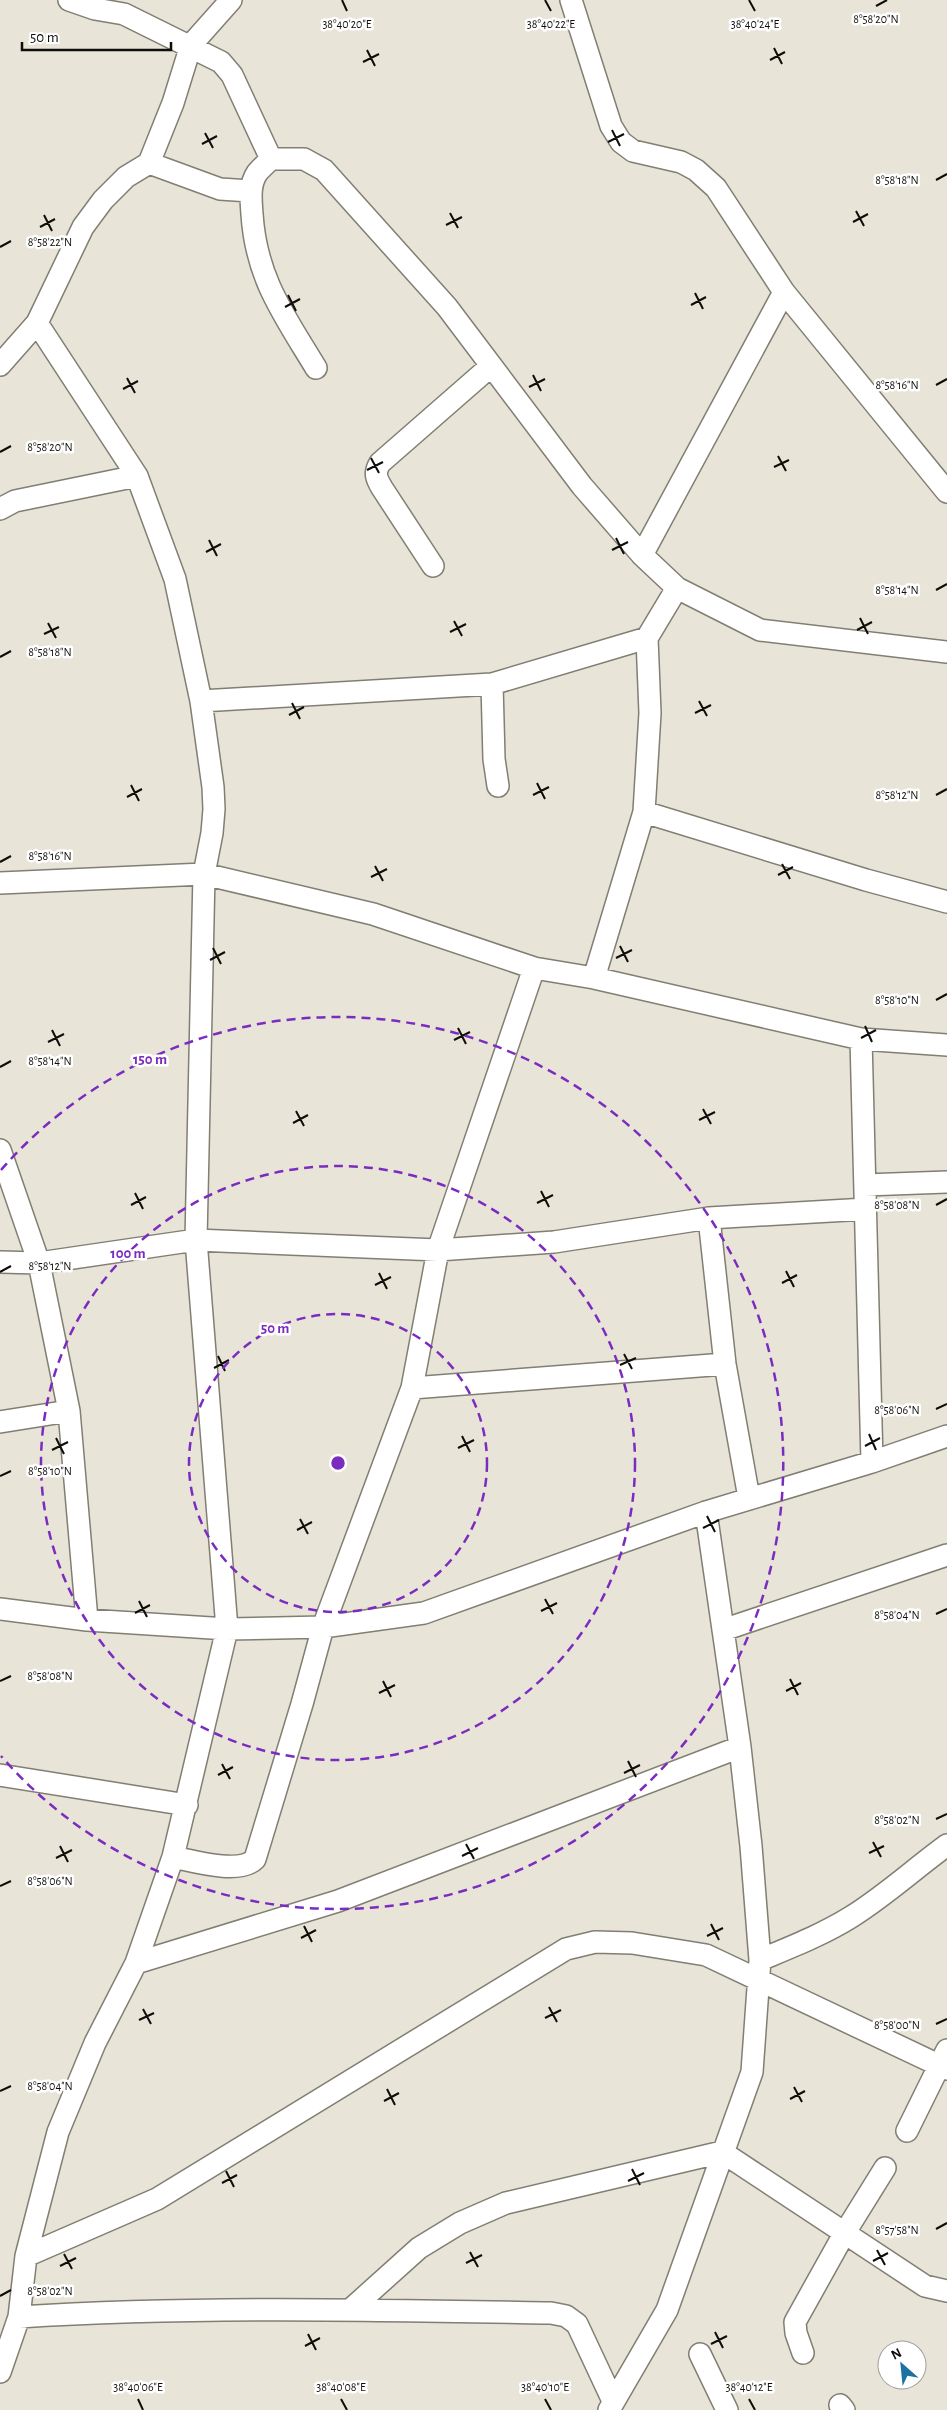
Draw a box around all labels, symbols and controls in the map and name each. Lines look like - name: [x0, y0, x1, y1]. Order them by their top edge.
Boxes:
- text: 8°58'20"N: [853, 13, 899, 25]
- text: 38°40'20"E: [322, 18, 372, 30]
- text: 38°40'22"E: [527, 18, 575, 30]
- text: 38°40'24"E: [731, 18, 780, 30]
- scale bar: [22, 20, 171, 52]
- text: 50 m: [30, 30, 59, 45]
- text: 8°58'18"N: [875, 174, 919, 186]
- text: 8°58'22"N: [28, 236, 72, 248]
- text: 8°58'16"N: [875, 379, 919, 391]
- text: 8°58'20"N: [27, 441, 73, 453]
- text: 8°58'14"N: [875, 584, 919, 596]
- text: 8°58'18"N: [28, 646, 72, 658]
- text: 8°58'12"N: [875, 789, 919, 801]
- text: 8°58'16"N: [28, 850, 72, 862]
- text: 8°58'10"N: [875, 994, 919, 1006]
- text: 150 m: [133, 1052, 167, 1067]
- text: 8°58'14"N: [28, 1055, 72, 1067]
- text: 8°58'08"N: [874, 1199, 920, 1211]
- text: 100 m: [110, 1246, 146, 1261]
- text: 8°58'12"N: [28, 1260, 72, 1272]
- text: 50 m: [261, 1321, 289, 1336]
- text: 8°58'06"N: [874, 1404, 920, 1416]
- centre of rings: [329, 1454, 347, 1472]
- text: 8°58'10"N: [28, 1465, 72, 1477]
- text: 8°58'04"N: [874, 1609, 920, 1621]
- text: 8°58'08"N: [27, 1670, 73, 1682]
- text: 8°58'02"N: [874, 1814, 920, 1826]
- text: 8°58'06"N: [27, 1875, 73, 1887]
- text: 8°58'00"N: [874, 2019, 920, 2031]
- text: 8°58'04"N: [27, 2080, 73, 2092]
- text: 8°57'58"N: [875, 2224, 919, 2236]
- text: 8°58'02"N: [27, 2285, 73, 2297]
- north arrow: [877, 2340, 927, 2390]
- text: N: [889, 2346, 904, 2363]
- text: 38°40'06"E: [113, 2381, 163, 2393]
- text: 38°40'08"E: [316, 2381, 366, 2393]
- text: 38°40'10"E: [521, 2381, 569, 2393]
- text: 38°40'12"E: [726, 2381, 773, 2393]

